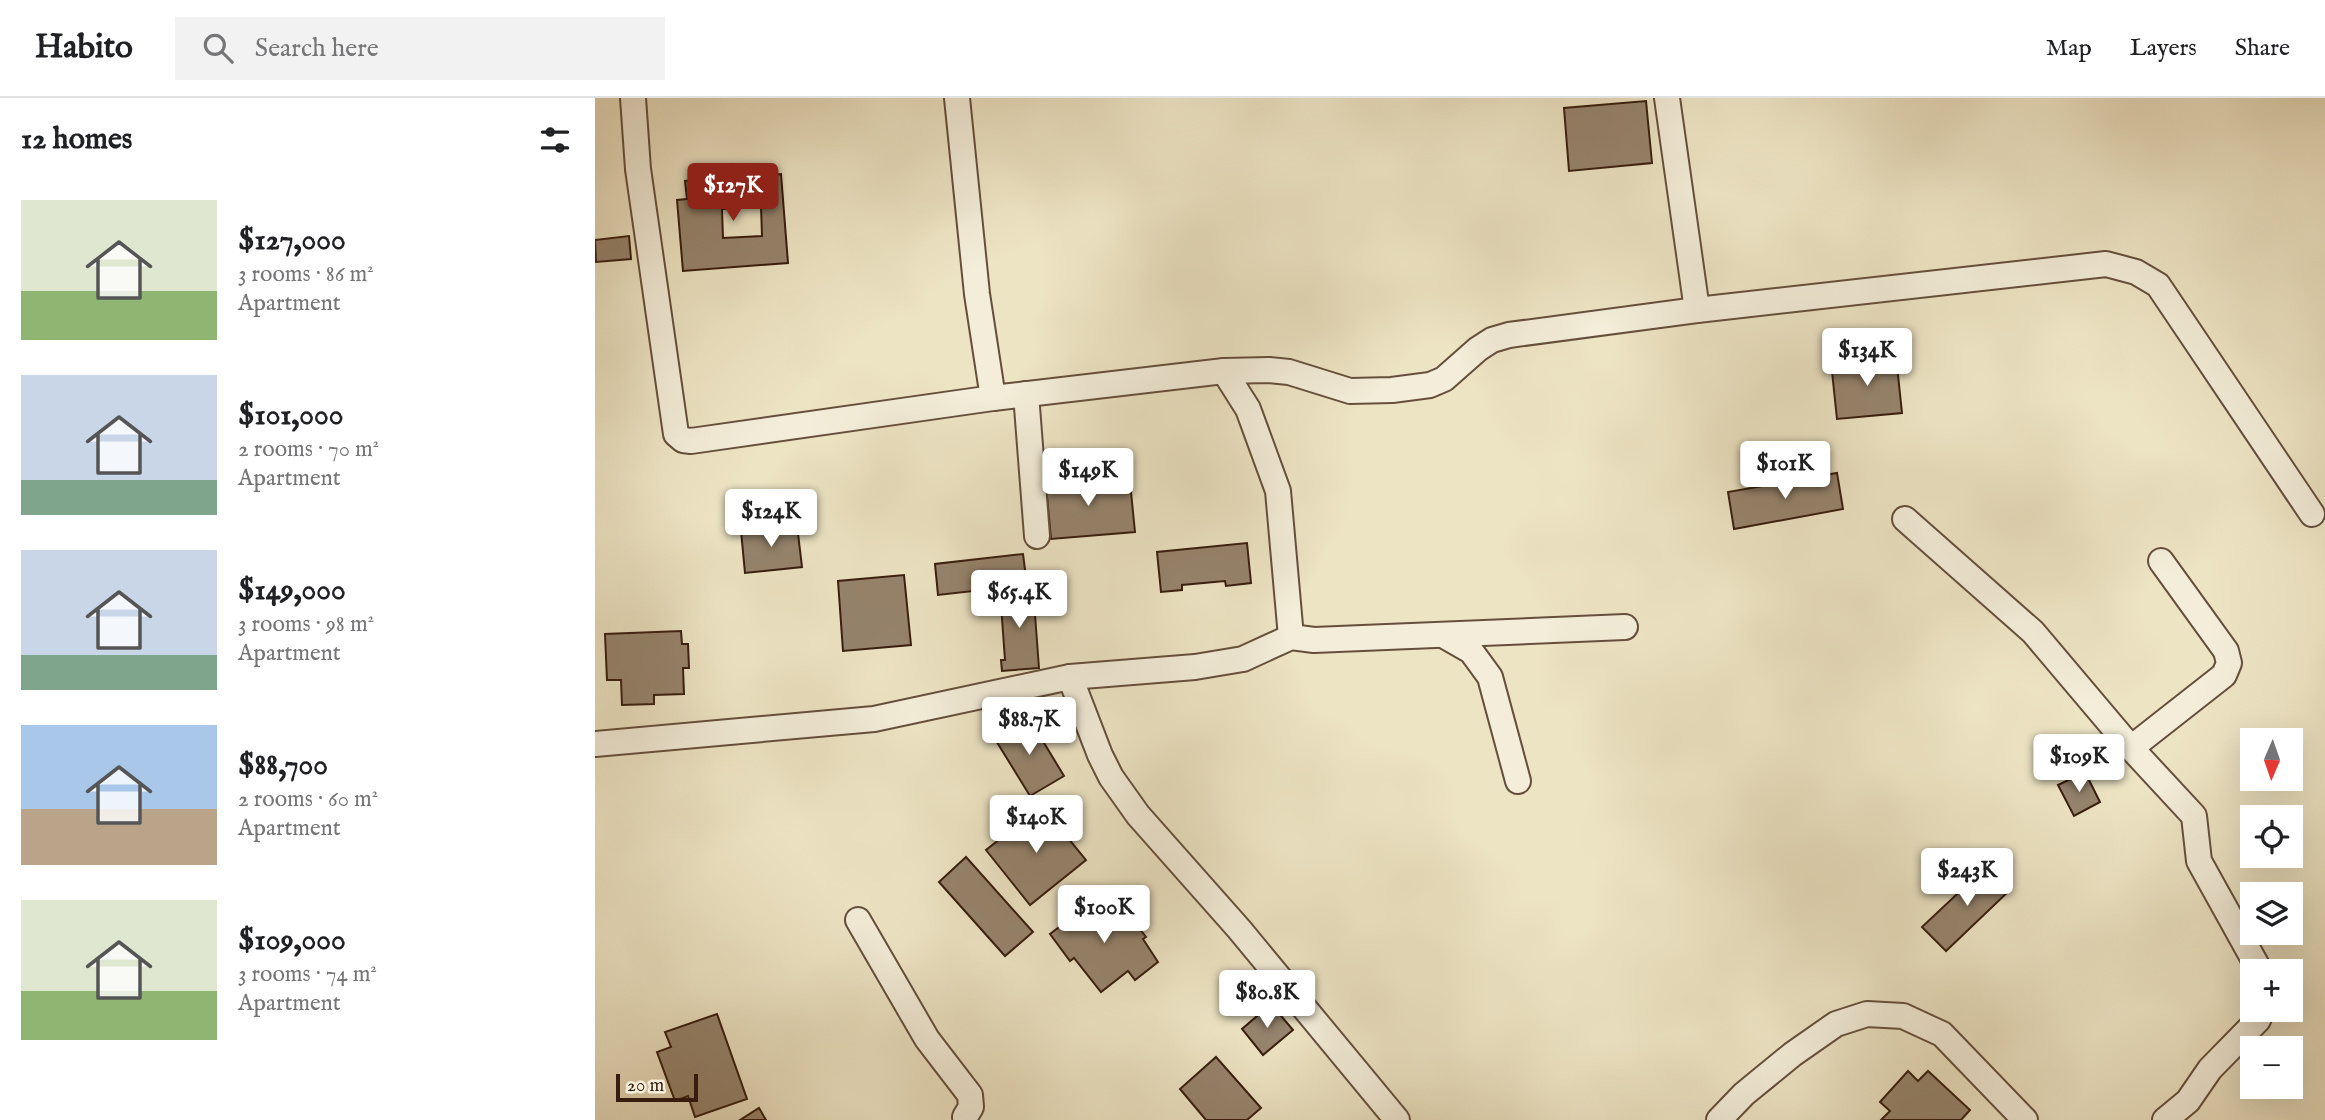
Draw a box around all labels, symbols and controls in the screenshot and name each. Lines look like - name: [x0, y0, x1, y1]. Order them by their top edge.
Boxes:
- search box: [175, 17, 665, 80]
- text: Habito: [35, 27, 133, 69]
- icon: search: [199, 29, 237, 67]
- text: Search here: [255, 32, 379, 65]
- text: Map: [2046, 33, 2092, 64]
- text: Layers: [2130, 33, 2197, 64]
- text: Share: [2235, 33, 2290, 64]
- text: 12 homes: [21, 121, 132, 159]
- icon: filters: [536, 121, 574, 159]
- pin: $127K: [684, 164, 782, 223]
- text: $127K: [703, 171, 763, 200]
- text: $127,000: [238, 222, 346, 260]
- icon: home: [77, 228, 161, 312]
- text: 3 rooms · 86 m²: [238, 260, 374, 289]
- text: Apartment: [238, 289, 341, 318]
- pin: $134K: [1818, 328, 1916, 388]
- text: $134K: [1838, 336, 1896, 365]
- text: $101,000: [238, 397, 344, 435]
- icon: home: [77, 403, 161, 487]
- text: 2 rooms · 70 m²: [238, 435, 379, 464]
- pin: $101K: [1736, 442, 1834, 501]
- pin: $149K: [1039, 448, 1137, 508]
- text: $101K: [1756, 449, 1814, 478]
- text: $149K: [1058, 456, 1118, 485]
- text: Apartment: [238, 464, 341, 493]
- pin: $124K: [722, 490, 820, 549]
- text: $124K: [741, 497, 801, 526]
- pin: $65.4K: [962, 570, 1076, 630]
- text: $149,000: [238, 572, 346, 610]
- icon: home: [77, 578, 161, 662]
- text: $65.4K: [987, 578, 1051, 607]
- text: 3 rooms · 98 m²: [238, 610, 374, 639]
- text: Apartment: [238, 639, 341, 668]
- pin: $88.7K: [972, 698, 1086, 757]
- text: $88.7K: [998, 705, 1060, 734]
- north arrow: [2240, 728, 2303, 791]
- map controls: [2240, 728, 2303, 1099]
- pin: $109K: [2030, 734, 2128, 794]
- text: $109K: [2049, 742, 2109, 771]
- text: $88,700: [238, 747, 328, 785]
- icon: home: [77, 753, 161, 837]
- text: 2 rooms · 60 m²: [238, 785, 378, 814]
- pin: $140K: [987, 796, 1085, 855]
- text: $140K: [1006, 803, 1066, 832]
- button: locate: [2240, 805, 2303, 868]
- text: Apartment: [238, 814, 341, 843]
- pin: $243K: [1918, 848, 2016, 908]
- text: $243K: [1937, 856, 1997, 885]
- button: layers: [2240, 882, 2303, 945]
- pin: $100K: [1055, 886, 1153, 945]
- text: $100K: [1074, 893, 1134, 922]
- text: $109,000: [238, 922, 346, 960]
- icon: home: [77, 928, 161, 1012]
- button: +: [2240, 959, 2303, 1022]
- text: 3 rooms · 74 m²: [238, 960, 377, 989]
- pin: $80.8K: [1210, 970, 1324, 1030]
- text: $80.8K: [1235, 978, 1299, 1007]
- text: Apartment: [238, 989, 341, 1018]
- button: −: [2240, 1036, 2303, 1099]
- scale bar: [616, 1071, 698, 1103]
- text: 20 m: [627, 1074, 664, 1098]

